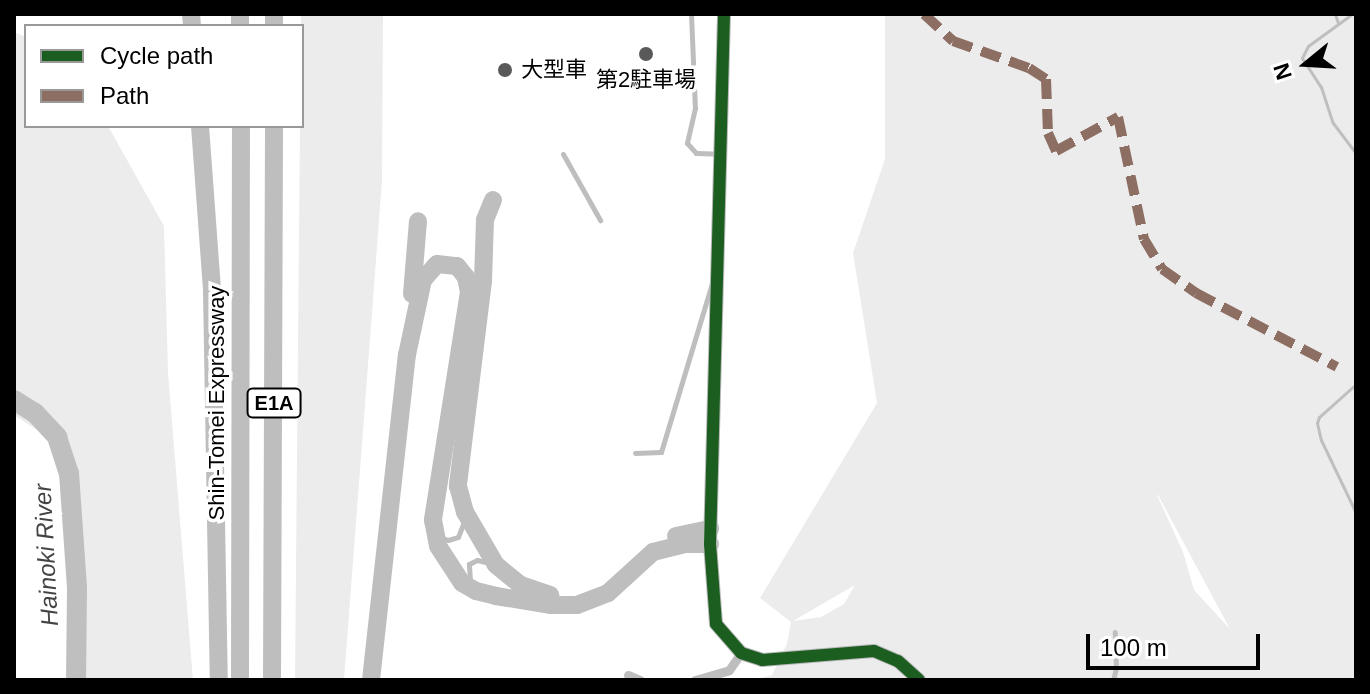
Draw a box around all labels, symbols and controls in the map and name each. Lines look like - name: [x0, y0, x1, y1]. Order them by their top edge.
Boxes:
- legend: [24, 24, 304, 128]
- north arrow: [1266, 24, 1346, 104]
- text: Cycle path: [100, 42, 213, 69]
- marker: 第2駐車場: [637, 45, 655, 63]
- place label: 大型車: [521, 57, 587, 83]
- text: N: [1268, 60, 1297, 83]
- marker: 大型車: [496, 61, 514, 79]
- place label: 第2駐車場: [596, 67, 696, 93]
- text: Path: [100, 82, 149, 109]
- street label: Shin-Tomei Expressway: [204, 286, 230, 520]
- road number: E1A: [246, 387, 302, 419]
- water label: Hainoki River: [28, 483, 64, 627]
- scale bar: [1090, 618, 1264, 668]
- text: 100 m: [1100, 634, 1167, 661]

